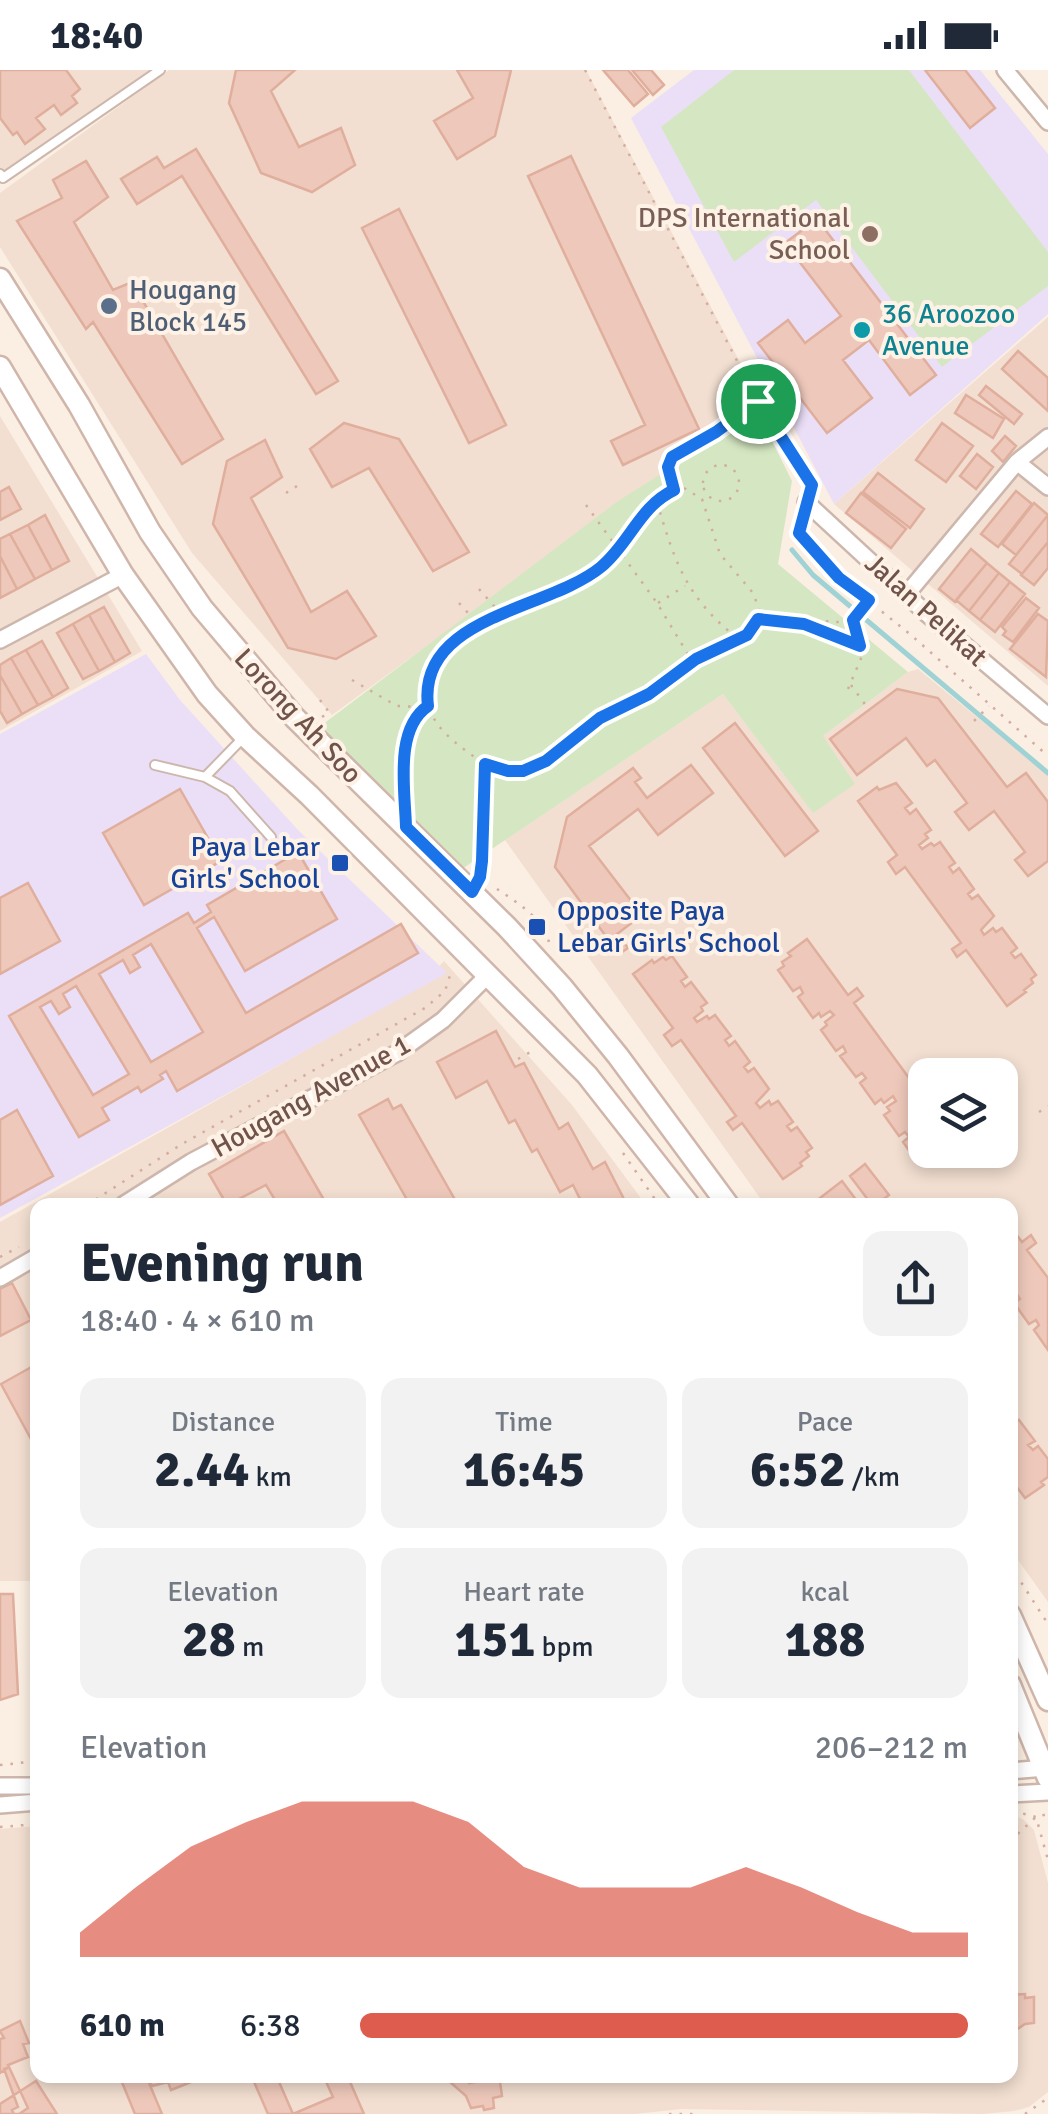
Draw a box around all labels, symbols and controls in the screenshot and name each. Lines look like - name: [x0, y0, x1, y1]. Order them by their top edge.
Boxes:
- text: 18:40: [50, 12, 143, 59]
- place label: DPS International School: [638, 201, 850, 267]
- marker: DPS International School: [859, 223, 881, 245]
- place label: Hougang Block 145: [129, 273, 247, 339]
- marker: Hougang Block 145: [98, 295, 120, 317]
- place label: 36 Aroozoo Avenue: [882, 297, 1015, 363]
- marker: 36 Aroozoo Avenue: [851, 319, 873, 341]
- pin: [716, 359, 801, 444]
- icon: arrive: [731, 374, 786, 429]
- street label: Jalan Pelikat: [858, 546, 994, 674]
- street label: Lorong Ah Soo: [227, 641, 369, 791]
- place label: Paya Lebar Girls' School: [170, 830, 321, 896]
- marker: Paya Lebar Girls' School: [329, 852, 351, 874]
- place label: Opposite Paya Lebar Girls' School: [557, 894, 780, 960]
- marker: Opposite Paya Lebar Girls' School: [526, 916, 548, 938]
- street label: Hougang Avenue 1: [205, 1027, 417, 1165]
- map controls: [908, 1058, 1018, 1168]
- button: layers: [908, 1058, 1018, 1168]
- text: Evening run: [80, 1229, 364, 1297]
- button: share: [863, 1231, 968, 1336]
- text: 18:40 · 4 × 610 m: [80, 1301, 315, 1340]
- text: Distance: [171, 1405, 275, 1439]
- text: Time: [495, 1405, 553, 1439]
- text: Pace: [797, 1405, 853, 1439]
- text: 2.44: [154, 1439, 249, 1501]
- text: 16:45: [463, 1439, 585, 1501]
- text: 6:52: [750, 1439, 846, 1501]
- text: km: [249, 1460, 292, 1494]
- text: /km: [846, 1460, 900, 1494]
- text: Elevation: [167, 1575, 279, 1609]
- text: Heart rate: [463, 1575, 585, 1609]
- text: kcal: [800, 1575, 850, 1609]
- text: 28: [182, 1609, 236, 1671]
- text: 151: [454, 1609, 535, 1671]
- text: 188: [784, 1609, 866, 1671]
- text: m: [236, 1630, 264, 1664]
- text: bpm: [535, 1630, 594, 1664]
- text: Elevation: [80, 1728, 207, 1767]
- text: 206–212 m: [815, 1728, 968, 1767]
- text: 610 m: [80, 2006, 165, 2045]
- text: 6:38: [240, 2006, 300, 2045]

